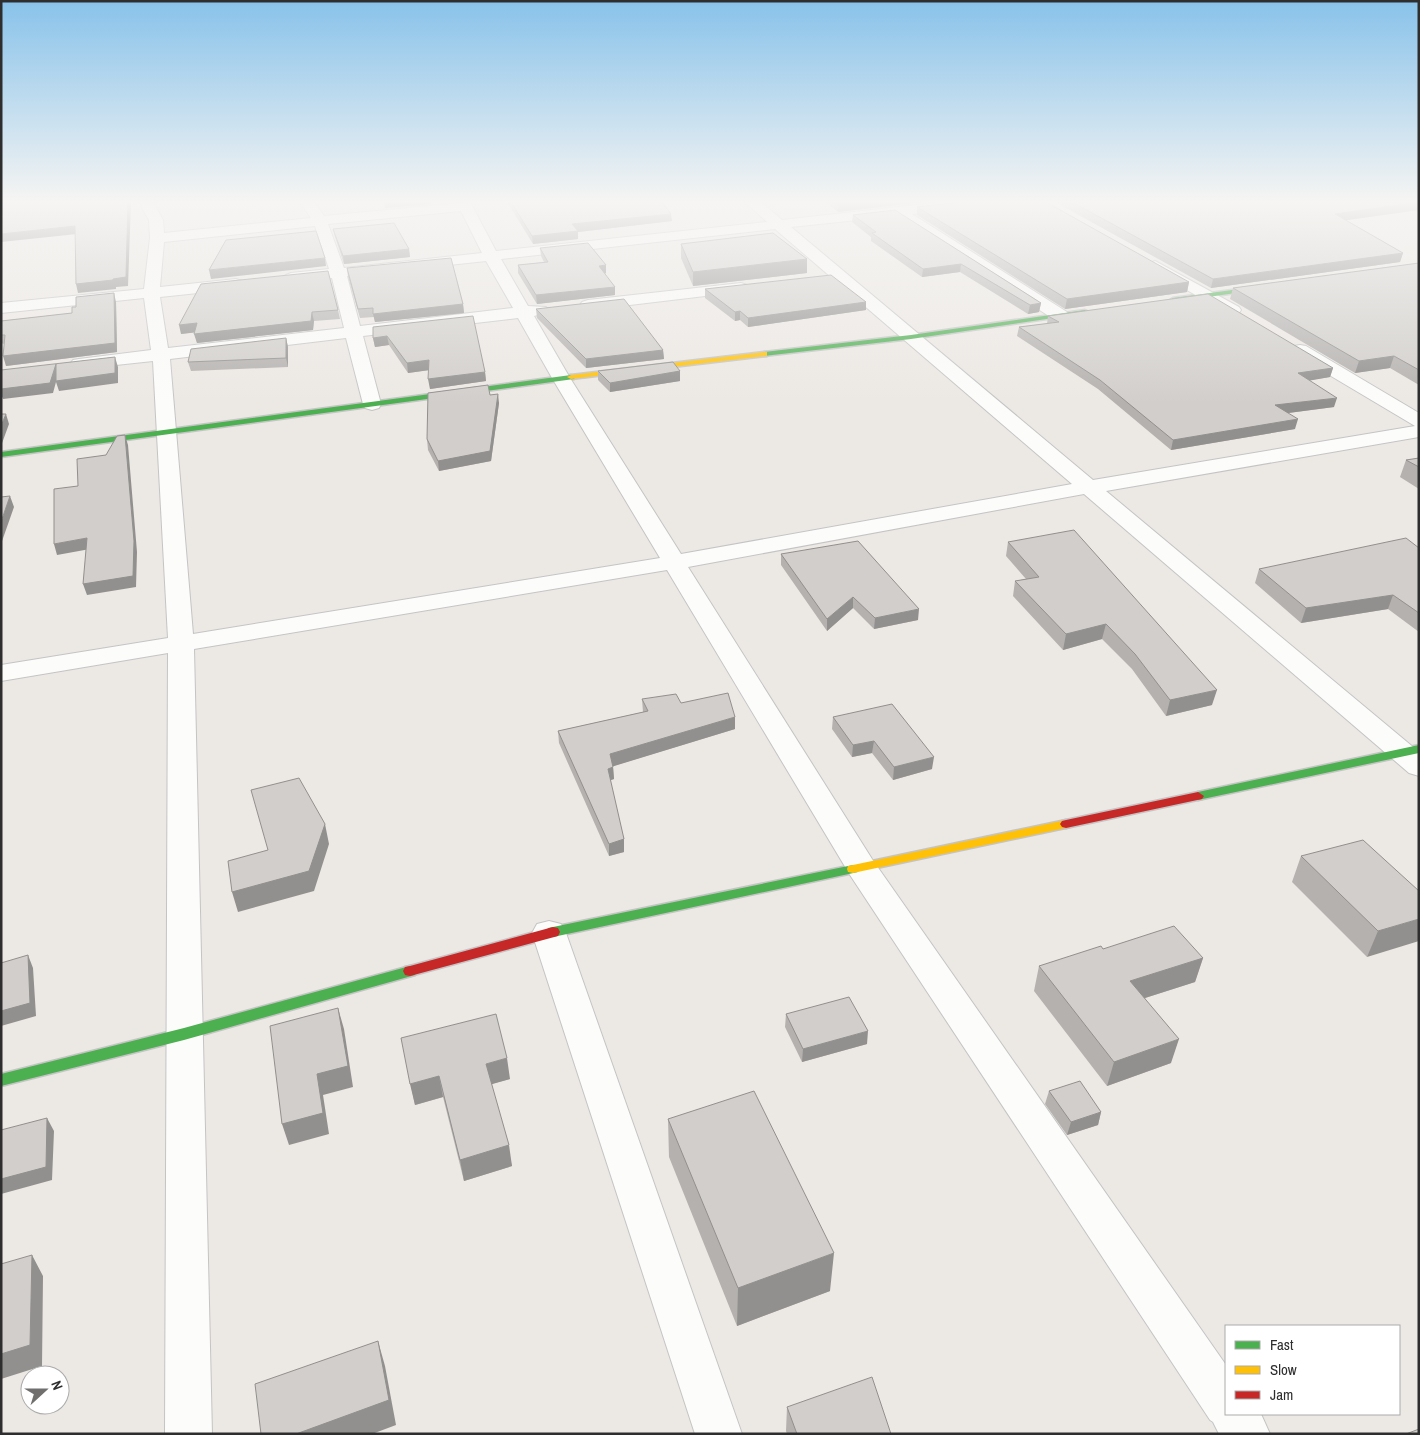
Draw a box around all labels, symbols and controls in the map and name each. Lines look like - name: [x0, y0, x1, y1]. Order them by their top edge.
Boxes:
- legend: [1225, 1325, 1400, 1415]
- text: Fast: [1270, 1334, 1294, 1355]
- text: Slow: [1270, 1359, 1297, 1380]
- north arrow: [20, 1365, 70, 1415]
- text: N: [47, 1378, 67, 1392]
- text: Jam: [1270, 1384, 1293, 1405]

